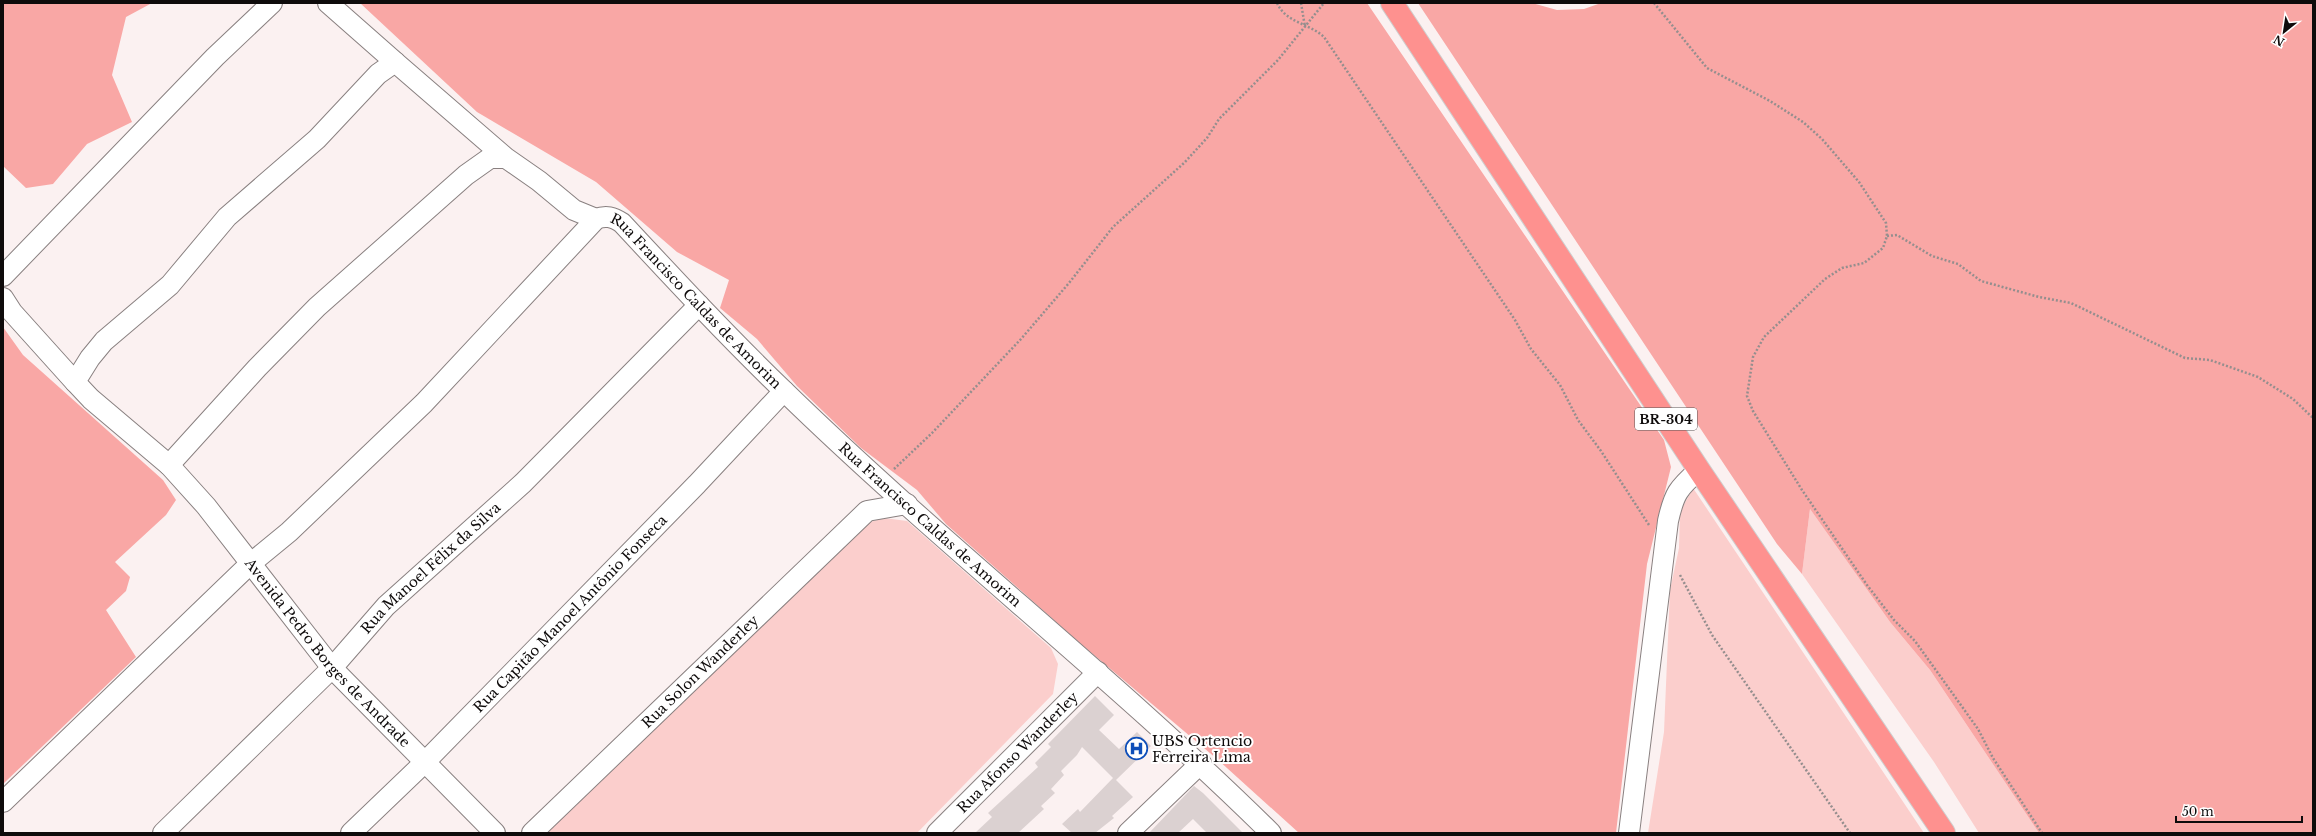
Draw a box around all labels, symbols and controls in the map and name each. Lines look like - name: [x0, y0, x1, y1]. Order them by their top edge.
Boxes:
- north arrow: [2264, 12, 2304, 52]
- text: N: [2270, 32, 2287, 49]
- street label: Rua Francisco Caldas de Amorim: [608, 209, 785, 393]
- road number: BR-304: [1635, 408, 1697, 430]
- street label: Rua Francisco Caldas de Amorim: [835, 439, 1025, 611]
- street label: Rua Manoel Félix da Silva: [357, 498, 504, 637]
- street label: Rua Capitão Manoel Antônio Fonseca: [469, 511, 671, 716]
- street label: Avenida Pedro Borges de Andrade: [240, 554, 414, 751]
- street label: Rua Solon Wanderley: [638, 611, 762, 732]
- street label: Rua Afonso Wanderley: [953, 688, 1082, 817]
- place label: UBS Ortencio Ferreira Lima: [1152, 732, 1252, 766]
- hospital icon: UBS Ortencio Ferreira Lima: [1123, 736, 1149, 762]
- scale bar: [2176, 798, 2302, 824]
- text: 50 m: [2182, 804, 2214, 819]

